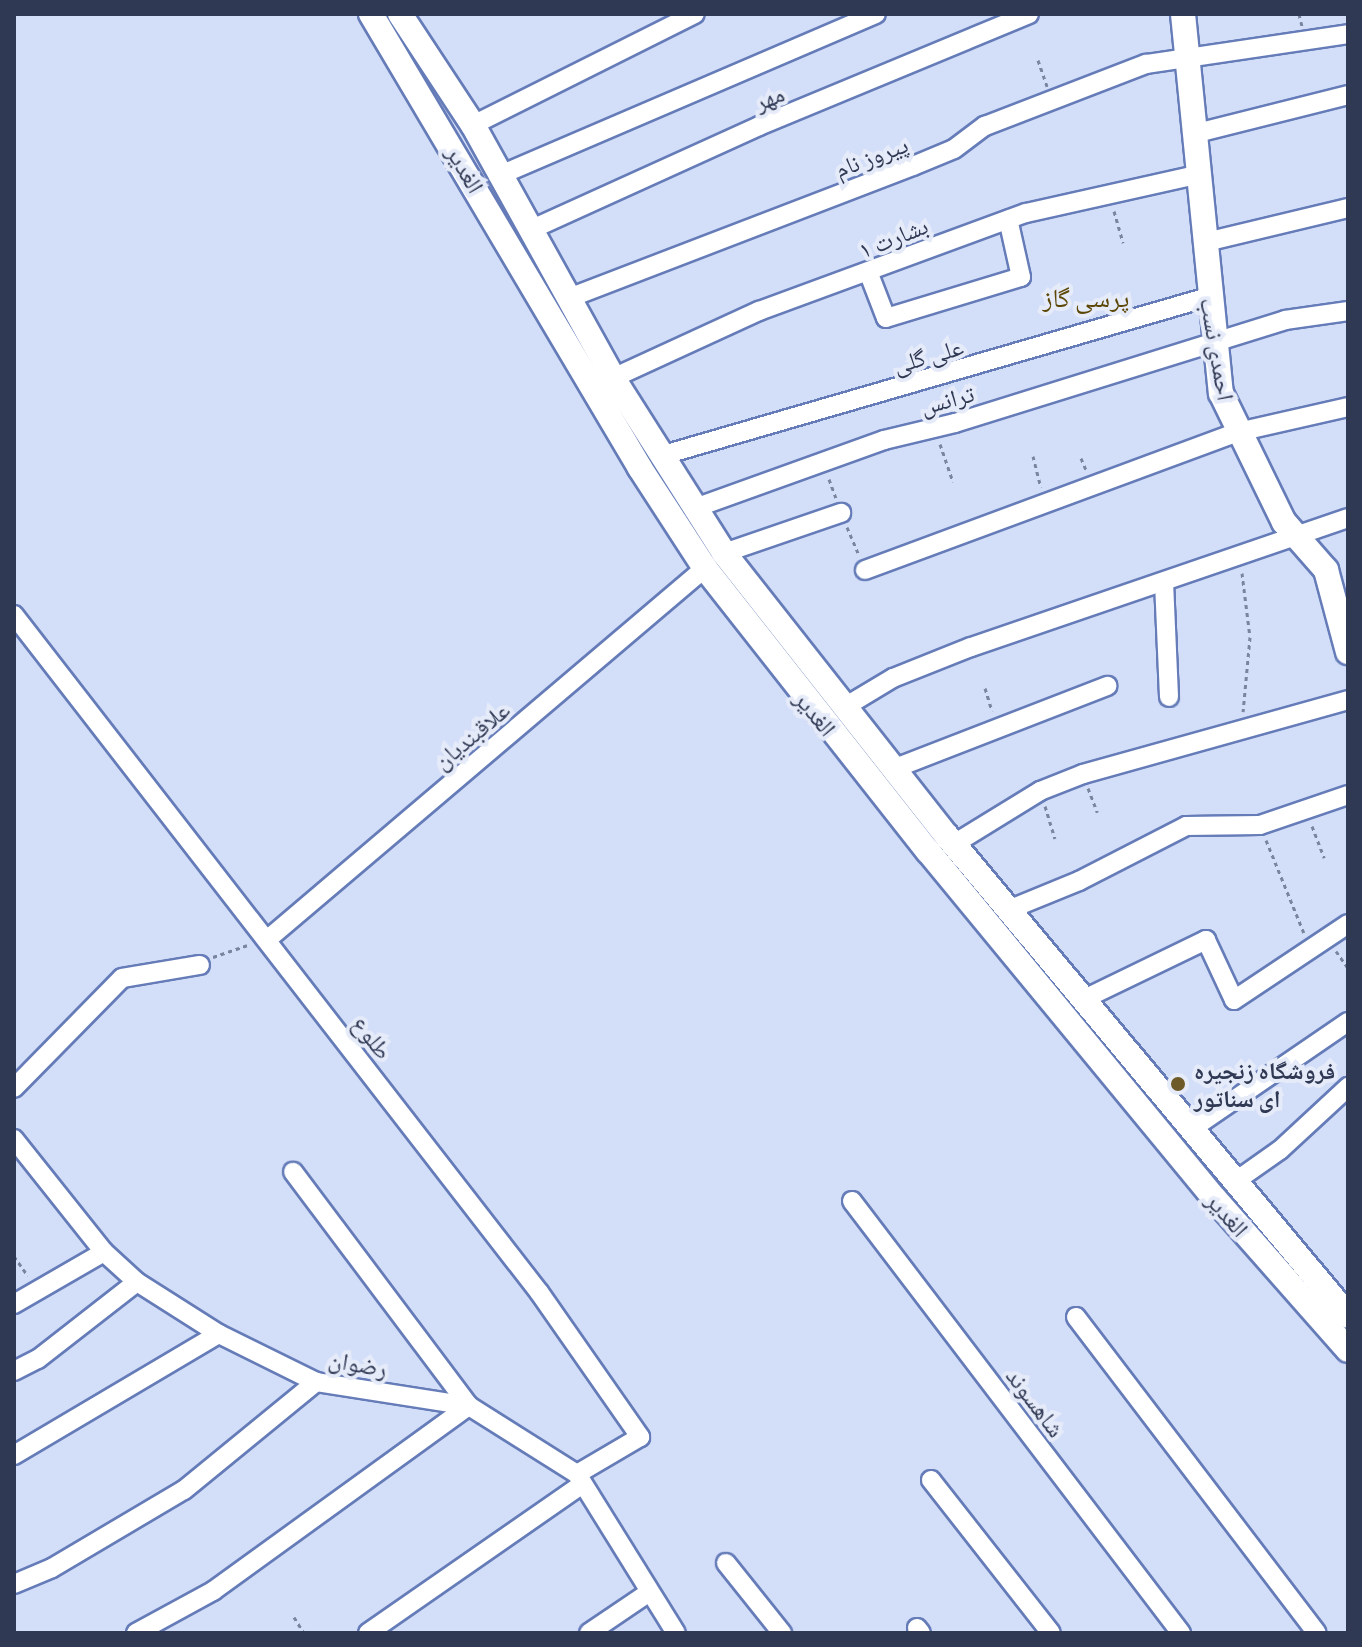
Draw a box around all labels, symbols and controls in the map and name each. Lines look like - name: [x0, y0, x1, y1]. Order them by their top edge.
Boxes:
- street label: مهر: [750, 78, 788, 116]
- street label: پیروز نام: [830, 129, 912, 183]
- street label: الغدیر: [441, 140, 491, 198]
- street label: بشارت ۱: [854, 210, 932, 264]
- district label: پرسی گاز: [1043, 282, 1129, 314]
- street label: احمدی نسب: [1195, 295, 1241, 403]
- street label: علی گلی: [890, 331, 966, 379]
- street label: ترانس: [917, 378, 977, 420]
- street label: الغدیر: [789, 684, 843, 742]
- street label: علاقبندیان: [427, 695, 515, 775]
- street label: طلوع: [347, 1009, 399, 1065]
- place label: فروشگاه زنجیره ای سناتور: [1194, 1056, 1335, 1112]
- marker: فروشگاه زنجیره ای سناتور: [1169, 1075, 1187, 1093]
- street label: الغدیر: [1201, 1186, 1255, 1242]
- street label: رضوان: [326, 1344, 390, 1382]
- street label: شاهسوند: [1001, 1362, 1071, 1442]

